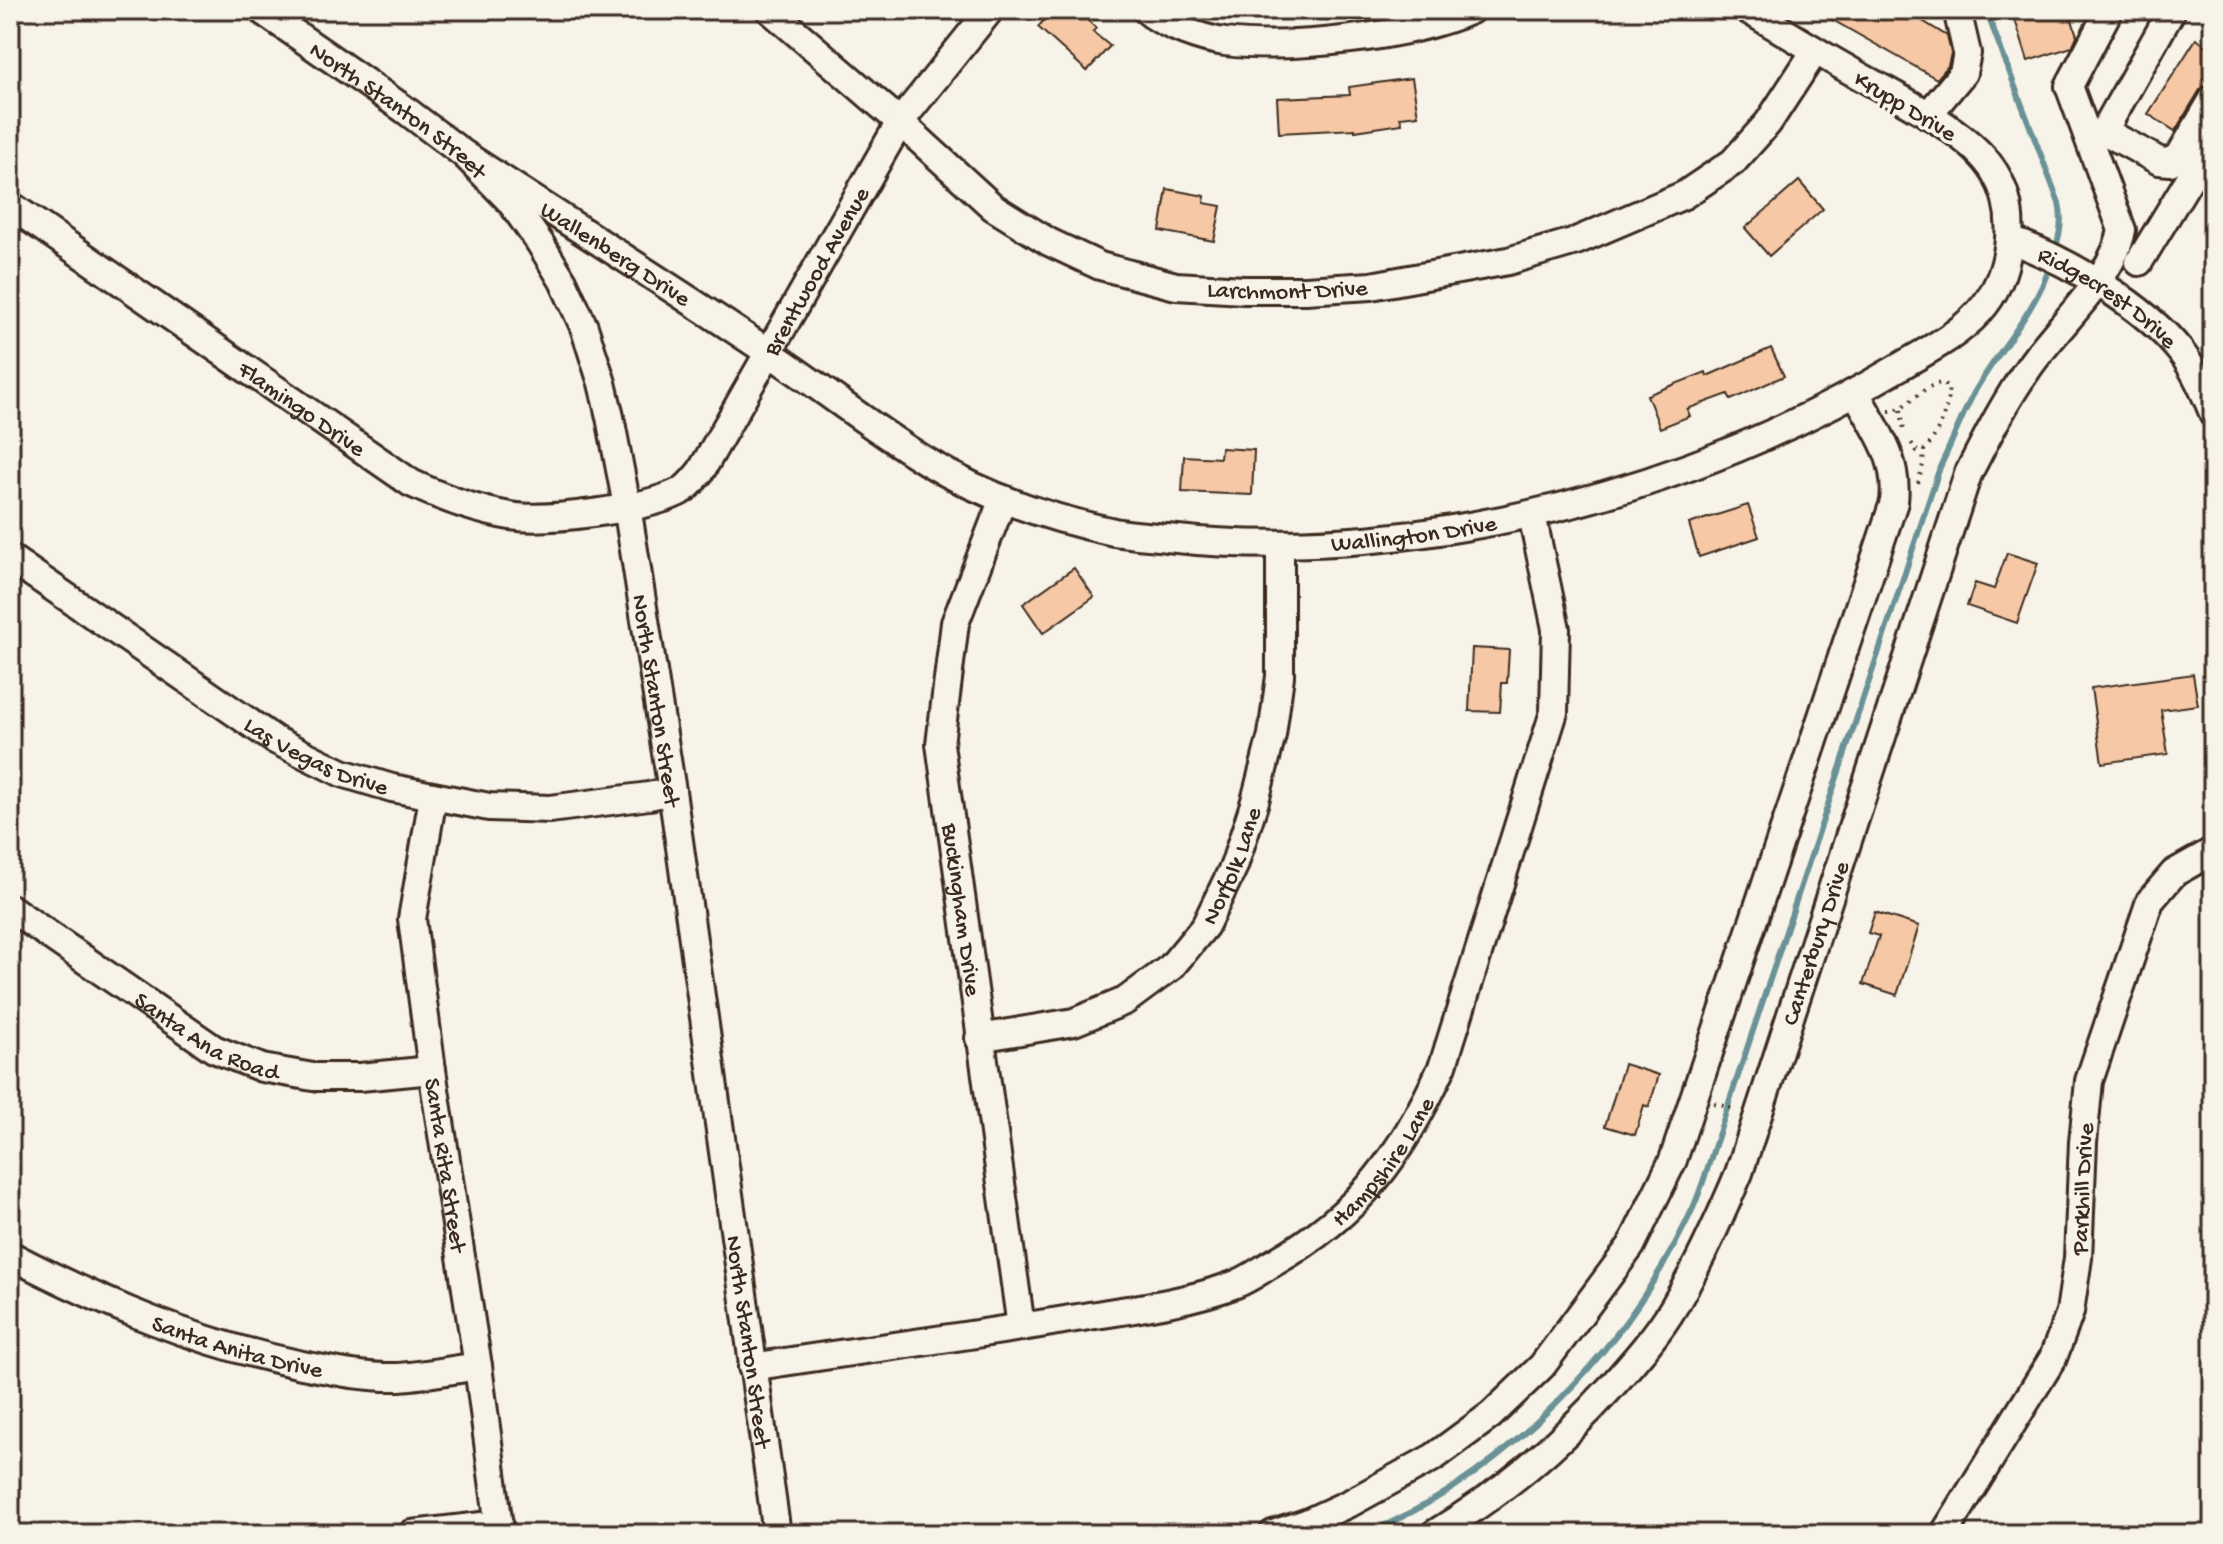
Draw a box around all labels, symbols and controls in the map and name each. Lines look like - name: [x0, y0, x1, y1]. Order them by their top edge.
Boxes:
- street label: North Stanton Street: [303, 37, 493, 188]
- street label: Krupp Drive: [1848, 66, 1961, 150]
- street label: Brentwood Avenue: [758, 182, 878, 363]
- street label: Wallenberg Drive: [534, 197, 695, 315]
- street label: Ridgecrest Drive: [2032, 242, 2183, 357]
- street label: Larchmont Drive: [1206, 275, 1369, 308]
- street label: Flamingo Drive: [230, 356, 370, 465]
- street label: Wallington Drive: [1330, 510, 1500, 560]
- street label: North Stanton Street: [623, 593, 685, 810]
- street label: Las Vegas Drive: [237, 712, 392, 804]
- street label: Norfolk Lane: [1197, 804, 1270, 930]
- street label: Buckingham Drive: [933, 821, 986, 999]
- street label: Canterbury Drive: [1777, 858, 1858, 1030]
- street label: Santa Ana Road: [127, 987, 283, 1089]
- street label: Santa Rita Street: [415, 1076, 471, 1256]
- street label: Hampshire Lane: [1327, 1093, 1443, 1235]
- street label: Parkhill Drive: [2067, 1121, 2103, 1257]
- street label: North Stanton Street: [717, 1234, 776, 1452]
- street label: Santa Anita Drive: [147, 1310, 325, 1387]

